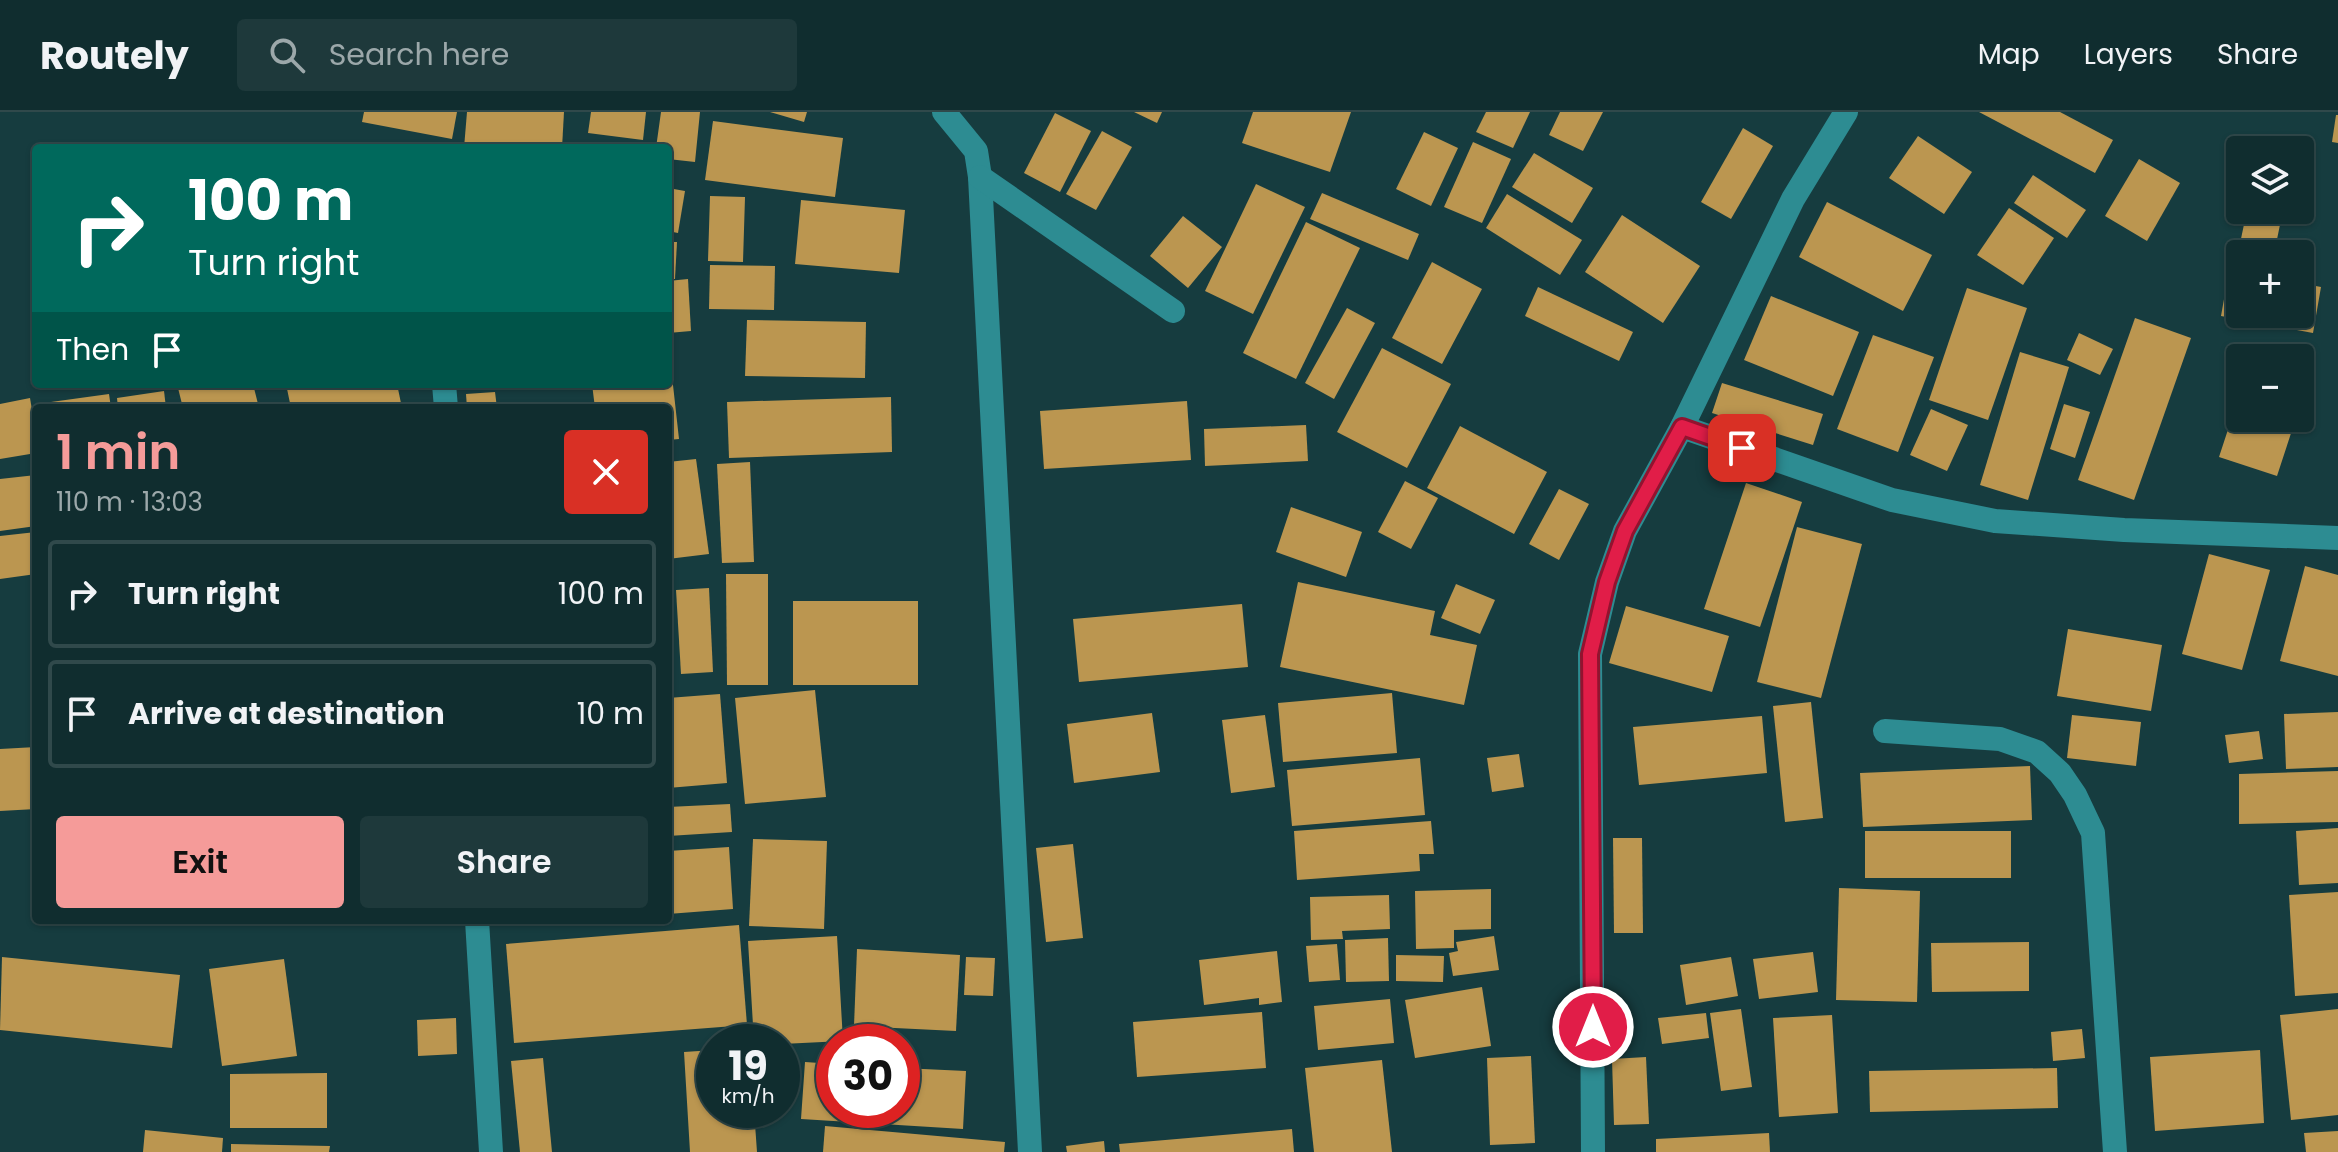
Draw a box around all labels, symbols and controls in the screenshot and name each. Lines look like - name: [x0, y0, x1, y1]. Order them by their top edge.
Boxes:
- search box: [237, 19, 797, 91]
- text: Routely: [40, 29, 189, 82]
- icon: search: [265, 33, 309, 77]
- text: Search here: [329, 33, 509, 76]
- text: Map: [1978, 35, 2040, 74]
- text: Layers: [2084, 35, 2173, 74]
- text: Share: [2217, 35, 2298, 74]
- map controls: [2226, 136, 2314, 432]
- button: layers: [2226, 136, 2314, 224]
- text: 100 m: [188, 161, 353, 240]
- icon: right: [56, 176, 160, 280]
- text: Turn right: [188, 237, 359, 288]
- button: +: [2226, 240, 2314, 328]
- text: Then: [56, 328, 129, 371]
- icon: arrive: [145, 328, 189, 372]
- button: −: [2226, 344, 2314, 432]
- pin: [1708, 414, 1776, 482]
- text: 1 min: [56, 419, 180, 486]
- icon: arrive: [1720, 426, 1764, 470]
- button: close: [564, 430, 648, 514]
- text: 110 m · 13:03: [56, 484, 203, 520]
- icon: right: [60, 572, 104, 616]
- text: Turn right: [128, 572, 280, 615]
- text: 100 m: [558, 572, 644, 615]
- icon: arrive: [60, 692, 104, 736]
- text: Arrive at destination: [128, 692, 445, 735]
- text: 10 m: [577, 692, 644, 735]
- button: Exit: [56, 816, 344, 908]
- button: Share: [360, 816, 648, 908]
- position arrow: [1551, 985, 1635, 1069]
- speed limit sign: 30: [816, 1024, 920, 1128]
- text: 19: [728, 1038, 768, 1094]
- text: km/h: [721, 1082, 775, 1110]

